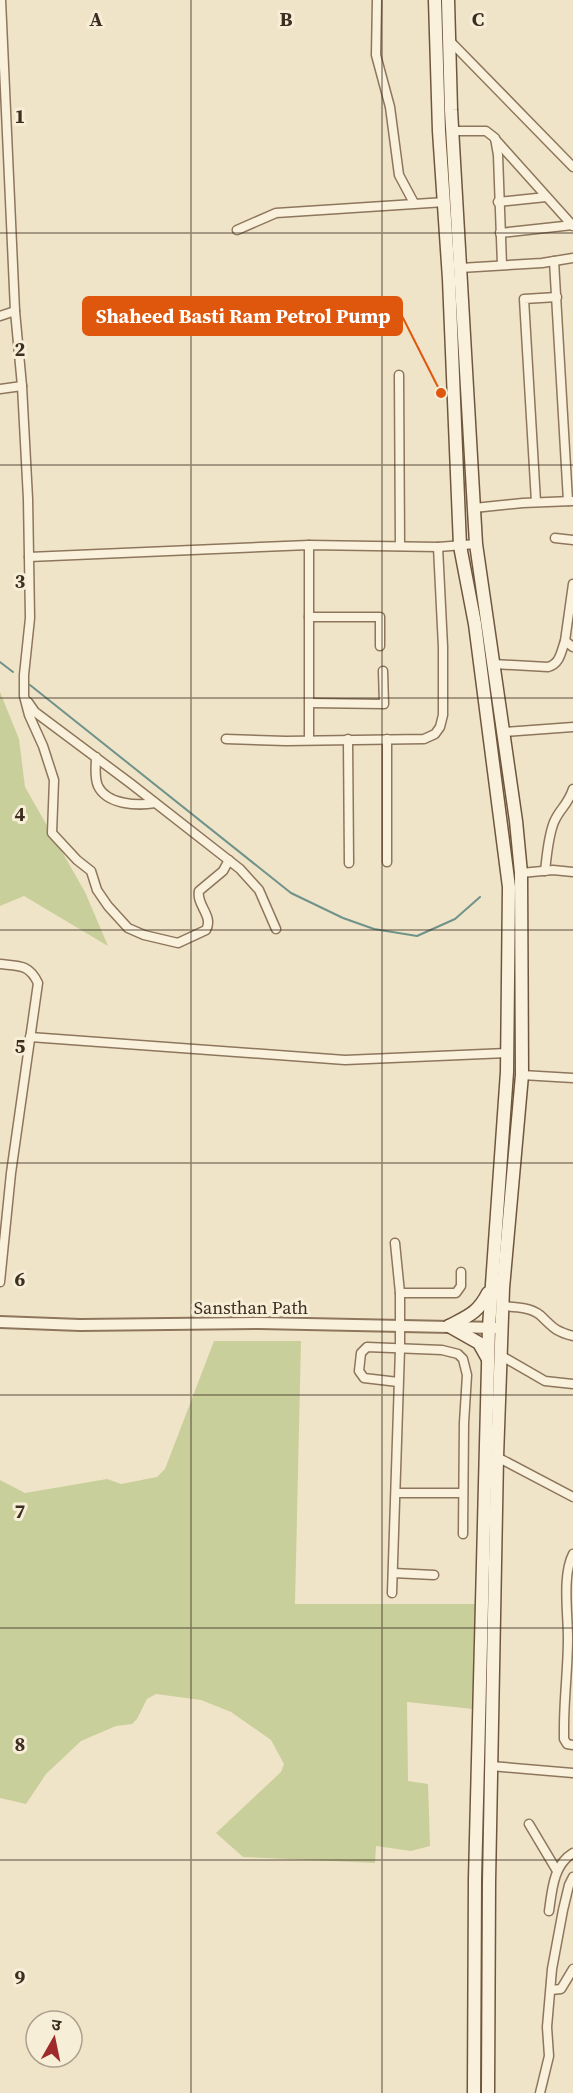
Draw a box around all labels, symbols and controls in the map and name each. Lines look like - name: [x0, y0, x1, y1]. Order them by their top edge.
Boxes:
- text: A: [89, 5, 103, 33]
- text: B: [279, 5, 293, 33]
- text: C: [472, 5, 484, 33]
- text: 1: [15, 102, 25, 130]
- callout: Shaheed Basti Ram Petrol Pump: [83, 297, 402, 335]
- text: Shaheed Basti Ram Petrol Pump: [96, 302, 390, 330]
- text: 2: [15, 335, 26, 363]
- text: 3: [15, 567, 26, 595]
- text: 4: [15, 800, 26, 828]
- text: 5: [15, 1032, 26, 1060]
- text: 6: [15, 1265, 26, 1293]
- street label: Sansthan Path: [194, 1295, 308, 1320]
- text: 7: [15, 1497, 26, 1525]
- text: 8: [15, 1730, 25, 1758]
- text: 9: [15, 1963, 26, 1991]
- north arrow: [24, 2009, 84, 2069]
- text: उ: [50, 2013, 63, 2036]

